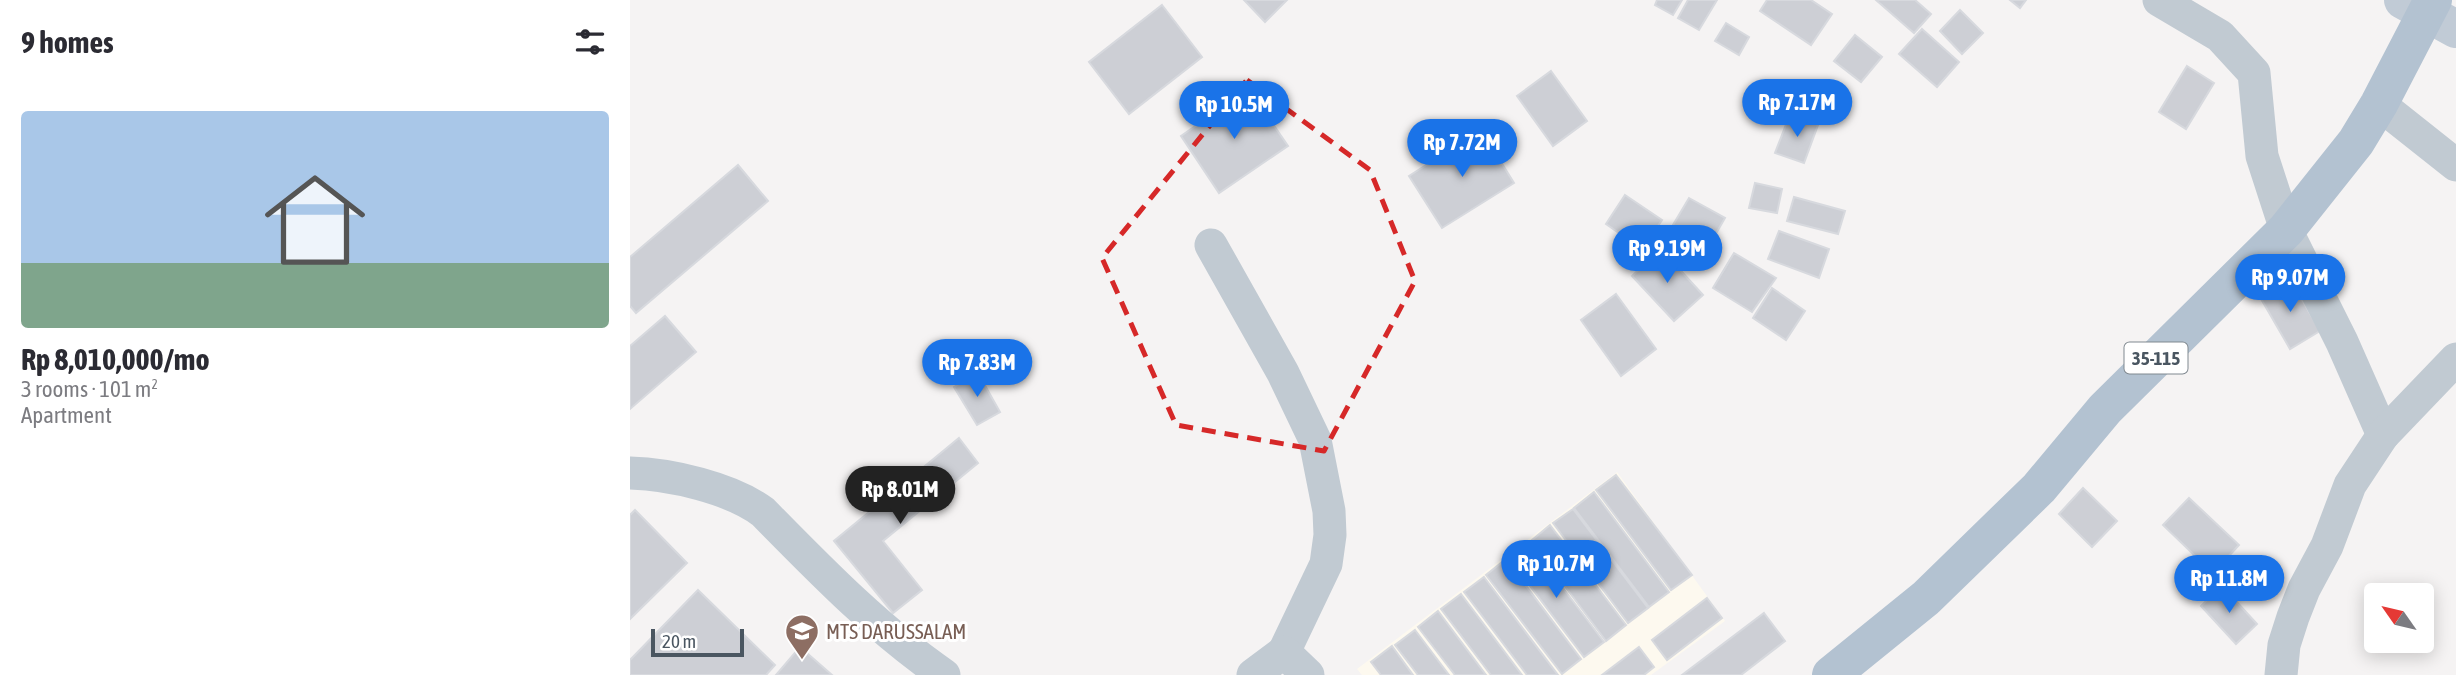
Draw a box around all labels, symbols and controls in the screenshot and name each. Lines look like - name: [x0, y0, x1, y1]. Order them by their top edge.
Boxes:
- icon: filters: [571, 23, 609, 61]
- text: 9 homes: [21, 25, 114, 59]
- pin: Rp 7.17M: [1725, 80, 1869, 139]
- pin: Rp 10.5M: [1162, 82, 1306, 141]
- text: Rp 7.17M: [1758, 89, 1836, 115]
- text: Rp 10.5M: [1195, 91, 1273, 117]
- pin: Rp 7.72M: [1390, 120, 1534, 179]
- text: Rp 7.72M: [1423, 129, 1501, 155]
- icon: home: [252, 157, 378, 283]
- pin: Rp 9.19M: [1595, 226, 1739, 285]
- text: Rp 9.19M: [1628, 235, 1706, 261]
- pin: Rp 9.07M: [2218, 254, 2362, 314]
- text: Rp 9.07M: [2251, 264, 2329, 290]
- pin: Rp 7.83M: [905, 340, 1049, 399]
- text: Rp 8,010,000/mo: [21, 342, 210, 376]
- road number: 35-115: [2124, 342, 2188, 374]
- text: Rp 7.83M: [938, 349, 1016, 375]
- text: 3 rooms · 101 m²: [21, 376, 158, 402]
- text: Apartment: [21, 402, 112, 428]
- pin: Rp 8.01M: [828, 466, 972, 526]
- text: Rp 8.01M: [861, 476, 939, 502]
- pin: Rp 10.7M: [1484, 540, 1628, 600]
- text: Rp 10.7M: [1517, 550, 1595, 576]
- pin: Rp 11.8M: [2157, 556, 2301, 615]
- text: Rp 11.8M: [2190, 565, 2268, 591]
- north arrow: [2364, 583, 2434, 653]
- map controls: [2364, 583, 2434, 653]
- school or university icon: MTS DARUSSALAM: [783, 612, 821, 661]
- place label: MTS DARUSSALAM: [826, 619, 966, 643]
- scale bar: [651, 626, 744, 658]
- text: 20 m: [662, 630, 696, 652]

